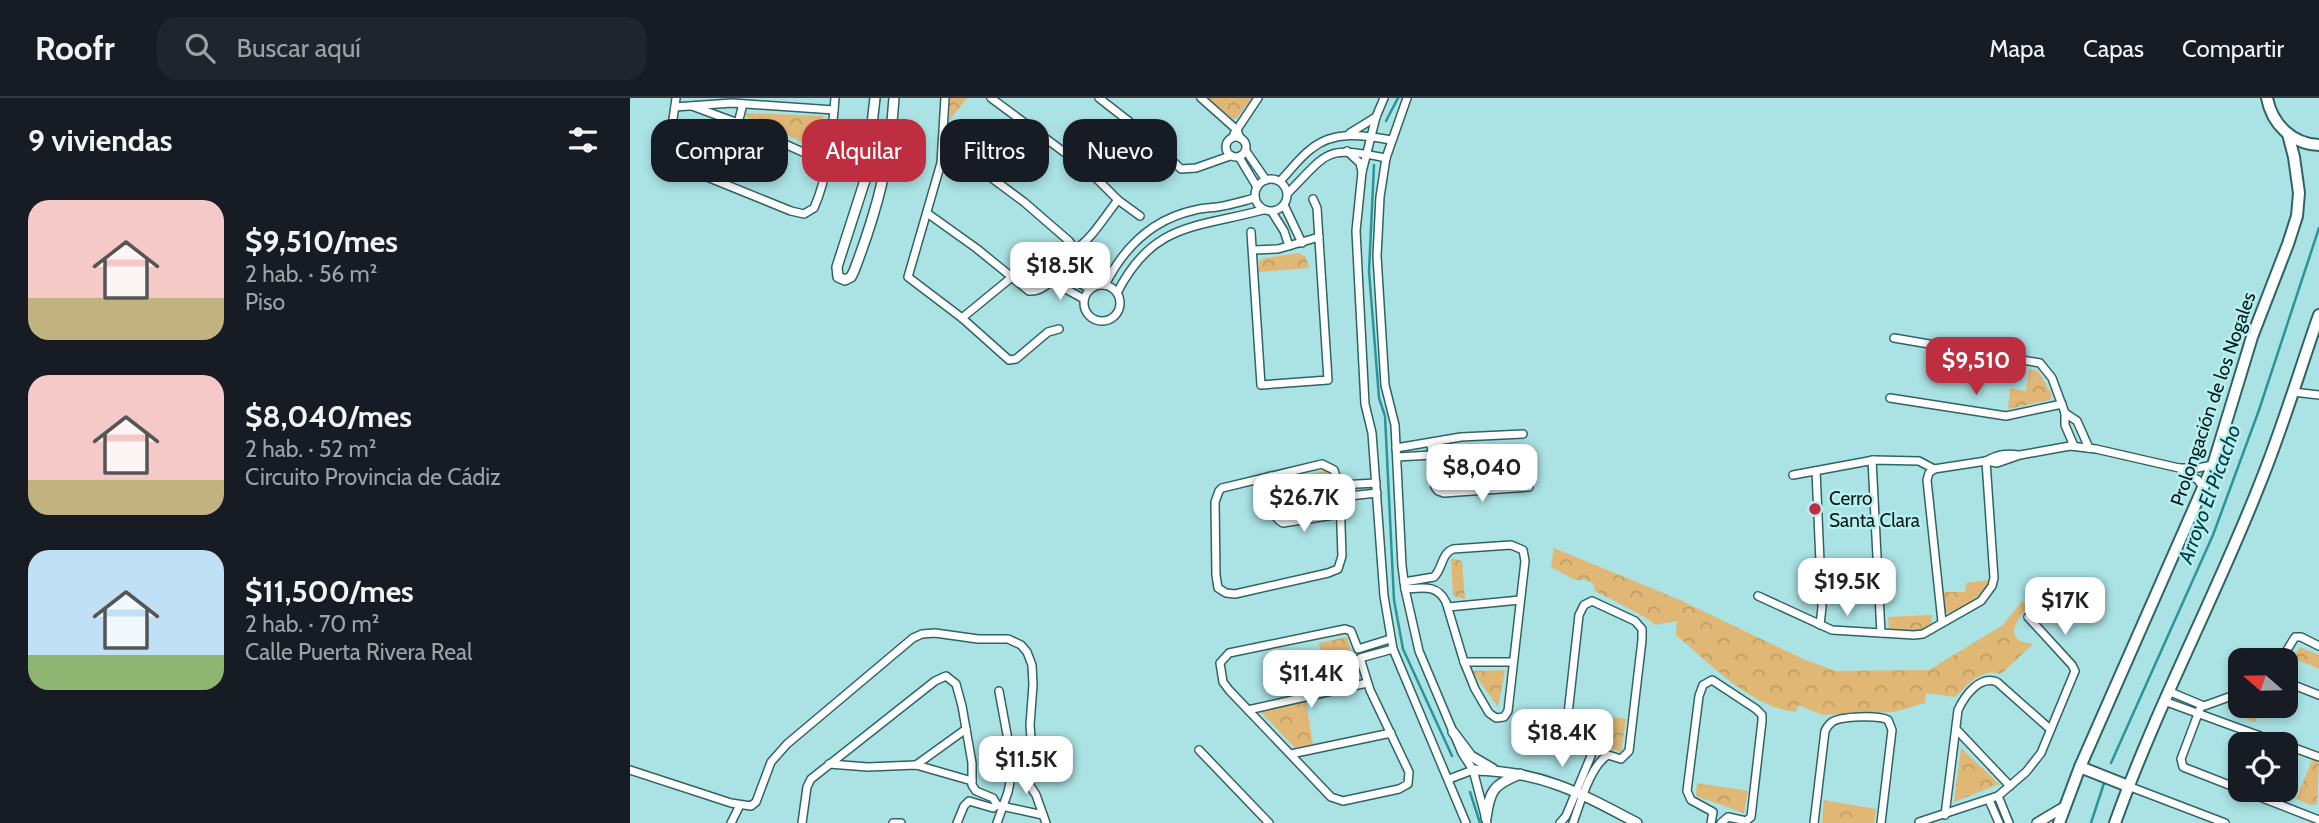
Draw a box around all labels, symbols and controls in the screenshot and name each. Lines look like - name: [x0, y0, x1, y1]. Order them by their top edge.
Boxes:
- search box: [157, 17, 647, 80]
- text: Roofr: [35, 28, 115, 68]
- icon: search: [181, 29, 219, 67]
- text: Buscar aquí: [237, 32, 361, 64]
- text: Mapa: [1989, 34, 2045, 63]
- text: Capas: [2083, 34, 2144, 63]
- text: Compartir: [2182, 34, 2284, 63]
- chip: Comprar: [651, 119, 788, 182]
- chip: Alquilar: [802, 119, 926, 182]
- chip: Filtros: [940, 119, 1049, 182]
- chip: Nuevo: [1063, 119, 1177, 182]
- icon: filters: [564, 121, 602, 159]
- text: 9 viviendas: [28, 122, 173, 159]
- text: $9,510/mes: [245, 223, 398, 260]
- icon: home: [84, 228, 168, 312]
- pin: $18.5K: [1003, 242, 1117, 302]
- text: $18.5K: [1026, 251, 1094, 279]
- text: 2 hab. · 56 m²: [245, 260, 377, 288]
- text: Piso: [245, 288, 285, 316]
- street label: Prolongación de los Nogales: [2166, 289, 2260, 509]
- pin: $9,510: [1919, 338, 2033, 397]
- text: $9,510: [1942, 346, 2010, 374]
- text: $8,040/mes: [245, 398, 412, 435]
- icon: home: [84, 403, 168, 487]
- water label: Arroyo El Picacho: [2172, 421, 2246, 568]
- text: 2 hab. · 52 m²: [245, 435, 376, 463]
- pin: $8,040: [1425, 444, 1539, 504]
- text: $8,040: [1442, 453, 1522, 481]
- text: Circuito Provincia de Cádiz: [245, 463, 501, 491]
- pin: $26.7K: [1247, 474, 1361, 534]
- text: $26.7K: [1269, 483, 1339, 511]
- place label: Cerro Santa Clara: [1829, 487, 1920, 532]
- marker: Cerro Santa Clara: [1807, 501, 1823, 517]
- pin: $19.5K: [1790, 559, 1904, 618]
- text: $19.5K: [1814, 567, 1880, 595]
- text: $11,500/mes: [245, 573, 414, 610]
- icon: home: [84, 578, 168, 662]
- pin: $17K: [2024, 578, 2106, 637]
- text: $17K: [2041, 586, 2089, 614]
- text: 2 hab. · 70 m²: [245, 610, 379, 638]
- text: Calle Puerta Rivera Real: [245, 638, 472, 666]
- north arrow: [2228, 648, 2298, 718]
- map controls: [2228, 648, 2298, 802]
- pin: $11.4K: [1254, 650, 1368, 710]
- text: $11.4K: [1279, 659, 1343, 687]
- pin: $18.4K: [1505, 710, 1619, 769]
- text: $18.4K: [1527, 718, 1597, 746]
- button: locate: [2228, 732, 2298, 802]
- pin: $11.5K: [969, 736, 1083, 796]
- text: $11.5K: [995, 745, 1057, 773]

